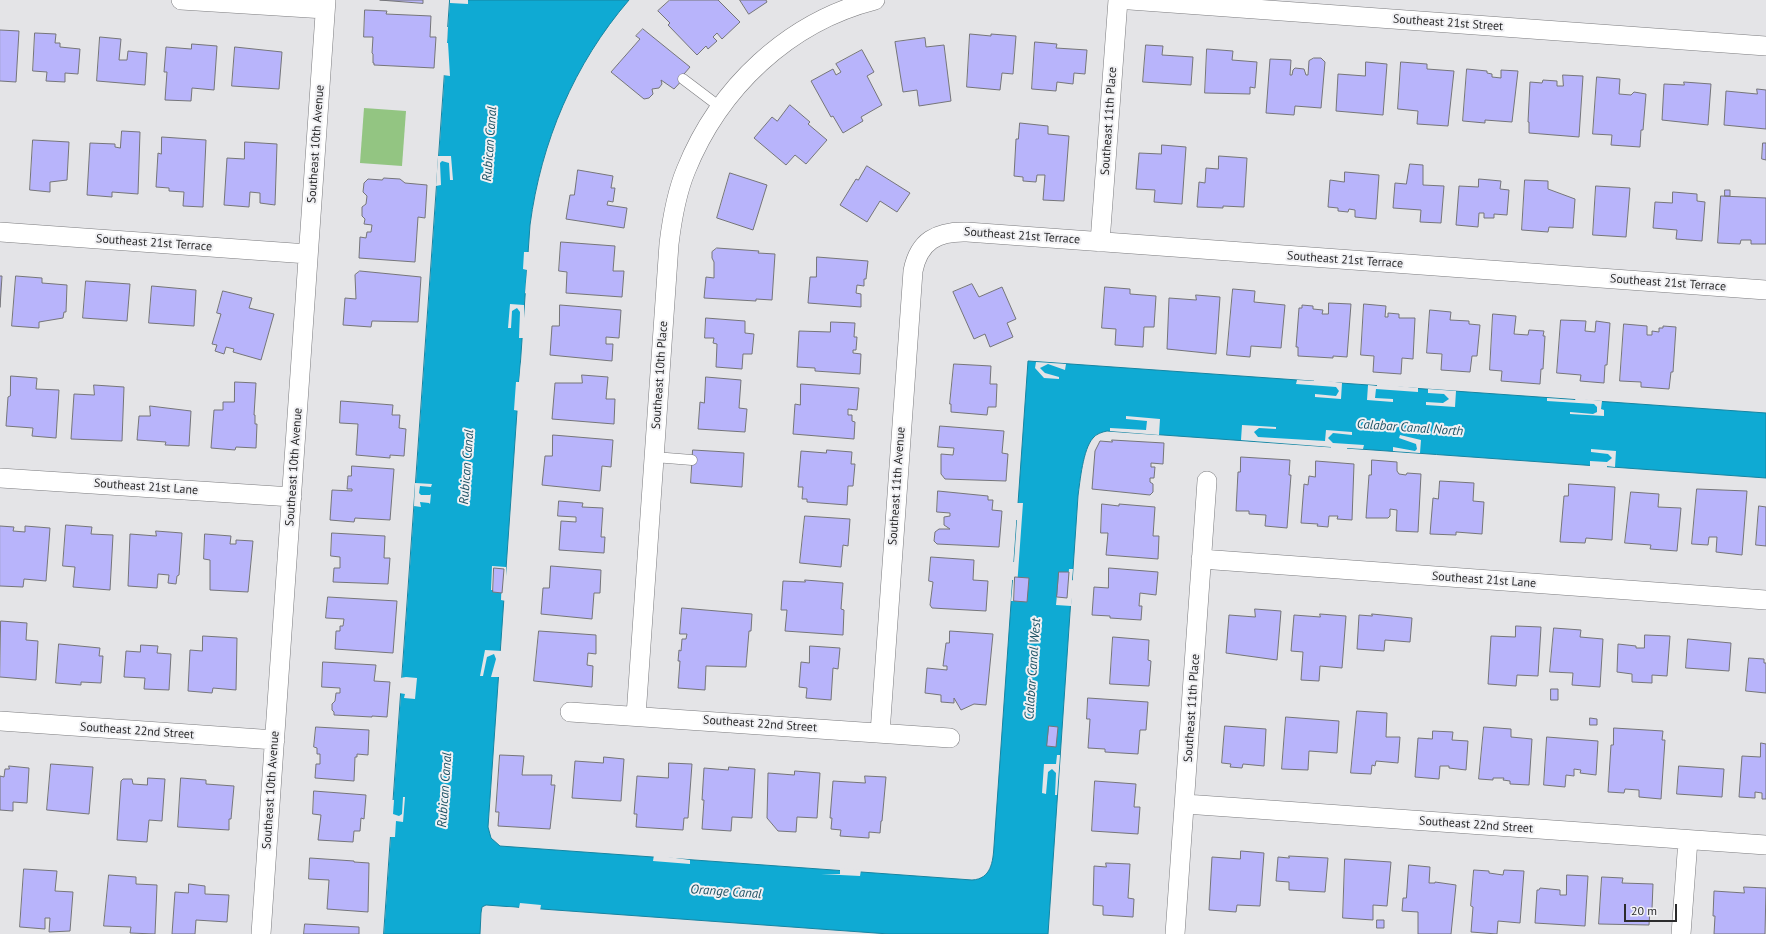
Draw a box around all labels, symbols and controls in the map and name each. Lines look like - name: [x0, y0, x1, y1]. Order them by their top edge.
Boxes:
- street label: Southeast 21st Street: [1392, 12, 1504, 34]
- street label: Southeast 11th Place: [1098, 66, 1120, 176]
- street label: Southeast 10th Avenue: [305, 84, 327, 204]
- water label: Rubican Canal: [480, 106, 500, 182]
- street label: Southeast 21st Terrace: [964, 225, 1080, 247]
- street label: Southeast 21st Terrace: [96, 232, 212, 254]
- street label: Southeast 21st Terrace: [1287, 249, 1403, 271]
- street label: Southeast 21st Terrace: [1610, 272, 1726, 294]
- street label: Southeast 10th Place: [649, 320, 671, 430]
- street label: Southeast 10th Avenue: [283, 407, 305, 527]
- water label: Calabar Canal North: [1356, 417, 1464, 439]
- street label: Southeast 11th Avenue: [886, 426, 908, 546]
- water label: Rubican Canal: [457, 429, 477, 505]
- street label: Southeast 21st Lane: [93, 476, 199, 498]
- street label: Southeast 21st Lane: [1431, 569, 1537, 591]
- water label: Calabar Canal West: [1022, 618, 1044, 720]
- street label: Southeast 11th Place: [1181, 653, 1203, 763]
- street label: Southeast 22nd Street: [703, 713, 817, 735]
- street label: Southeast 22nd Street: [80, 720, 194, 742]
- street label: Southeast 10th Avenue: [260, 730, 282, 850]
- water label: Rubican Canal: [435, 752, 455, 828]
- street label: Southeast 22nd Street: [1419, 814, 1533, 836]
- water label: Orange Canal: [690, 882, 762, 902]
- scale bar: [1626, 896, 1679, 922]
- text: 20 m: [1631, 903, 1657, 918]

